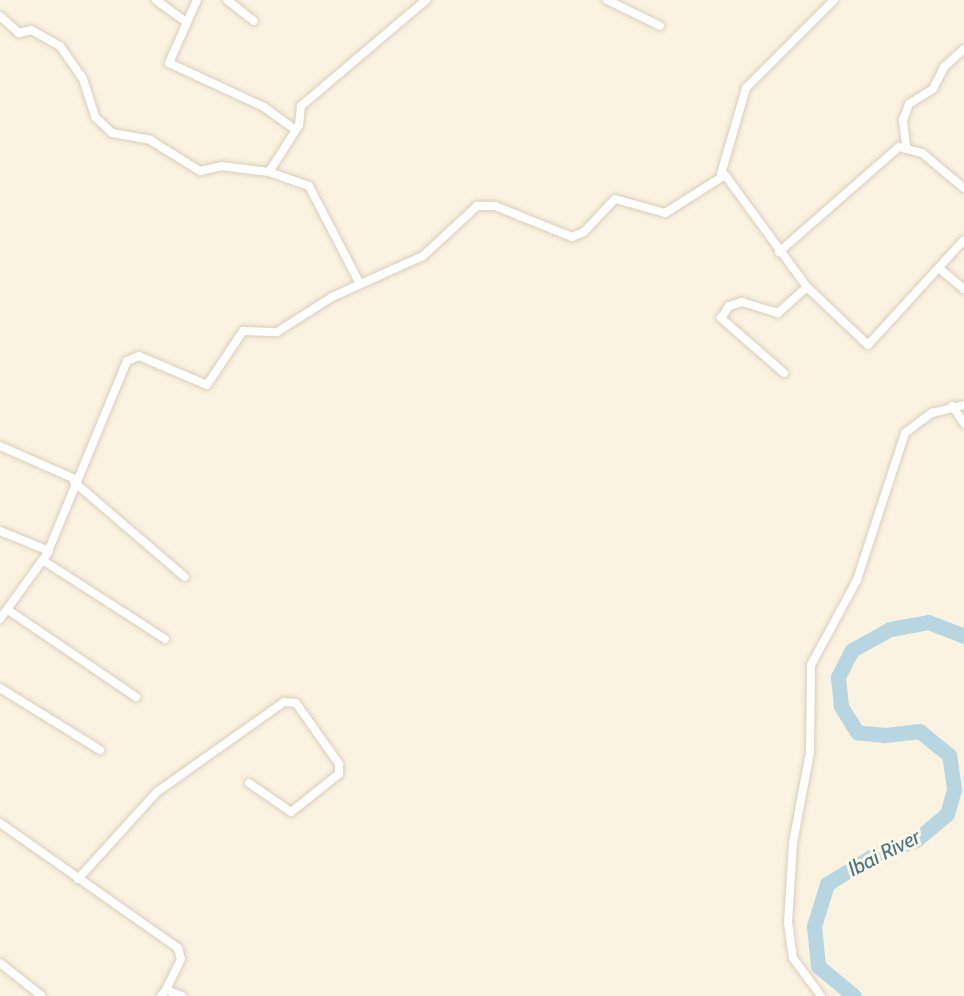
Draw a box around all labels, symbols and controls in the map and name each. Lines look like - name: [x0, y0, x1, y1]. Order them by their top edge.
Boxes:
- water label: Ibai River: [844, 824, 924, 882]

